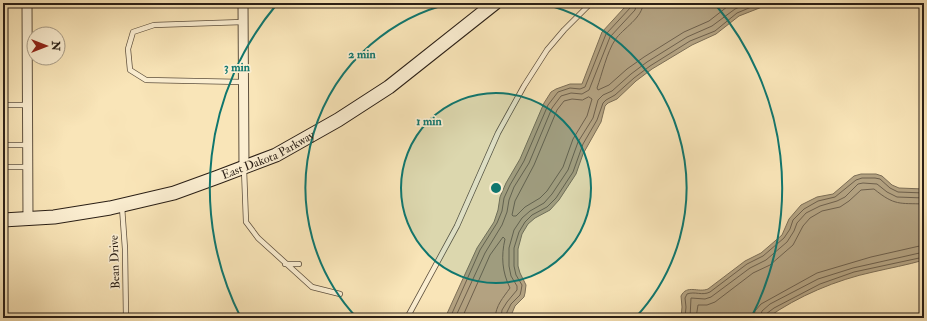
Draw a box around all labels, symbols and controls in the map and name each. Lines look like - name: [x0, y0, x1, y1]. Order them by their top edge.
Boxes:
- north arrow: [26, 26, 66, 66]
- text: N: [49, 40, 62, 52]
- text: 2 min: [348, 47, 376, 62]
- text: 3 min: [224, 60, 251, 75]
- text: 1 min: [416, 114, 443, 129]
- street label: East Dakota Parkway: [219, 127, 318, 183]
- centre of rings: [489, 181, 503, 195]
- street label: Bean Drive: [107, 235, 123, 289]

